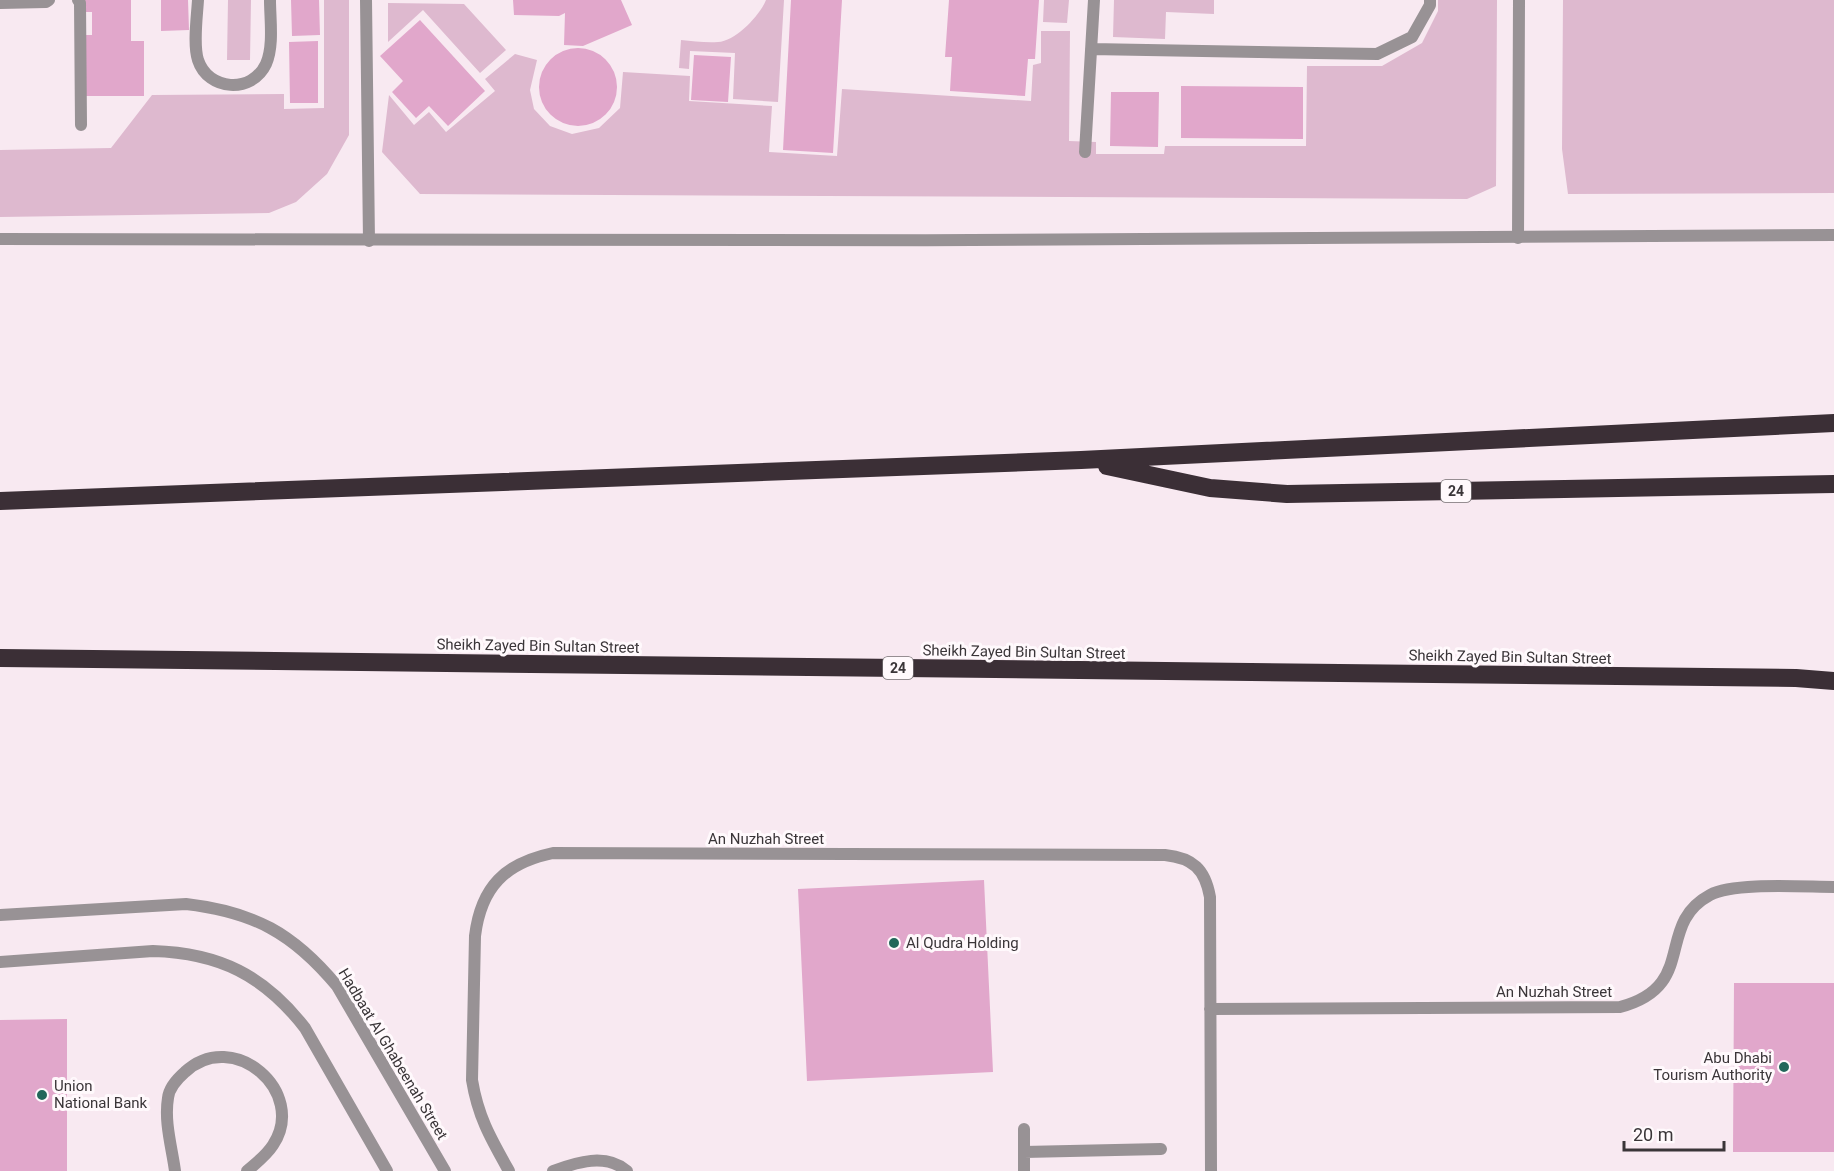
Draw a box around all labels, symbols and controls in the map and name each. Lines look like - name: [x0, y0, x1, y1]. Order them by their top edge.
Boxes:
- road number: 24: [1441, 480, 1471, 502]
- street label: Sheikh Zayed Bin Sultan Street: [436, 635, 640, 657]
- street label: Sheikh Zayed Bin Sultan Street: [922, 641, 1126, 663]
- street label: Sheikh Zayed Bin Sultan Street: [1408, 646, 1612, 668]
- road number: 24: [883, 657, 913, 679]
- street label: An Nuzhah Street: [708, 830, 824, 848]
- place label: Al Qudra Holding: [906, 934, 1019, 952]
- marker: Al Qudra Holding: [887, 936, 901, 950]
- street label: Hadbaat Al Ghabeenah Street: [335, 965, 451, 1143]
- street label: An Nuzhah Street: [1496, 983, 1612, 1001]
- place label: Abu Dhabi Tourism Authority: [1653, 1049, 1772, 1084]
- marker: Abu Dhabi Tourism Authority: [1777, 1060, 1791, 1074]
- place label: Union National Bank: [54, 1077, 148, 1112]
- marker: Union National Bank: [35, 1088, 49, 1102]
- scale bar: [1624, 1114, 1724, 1152]
- text: 20 m: [1633, 1124, 1673, 1145]

